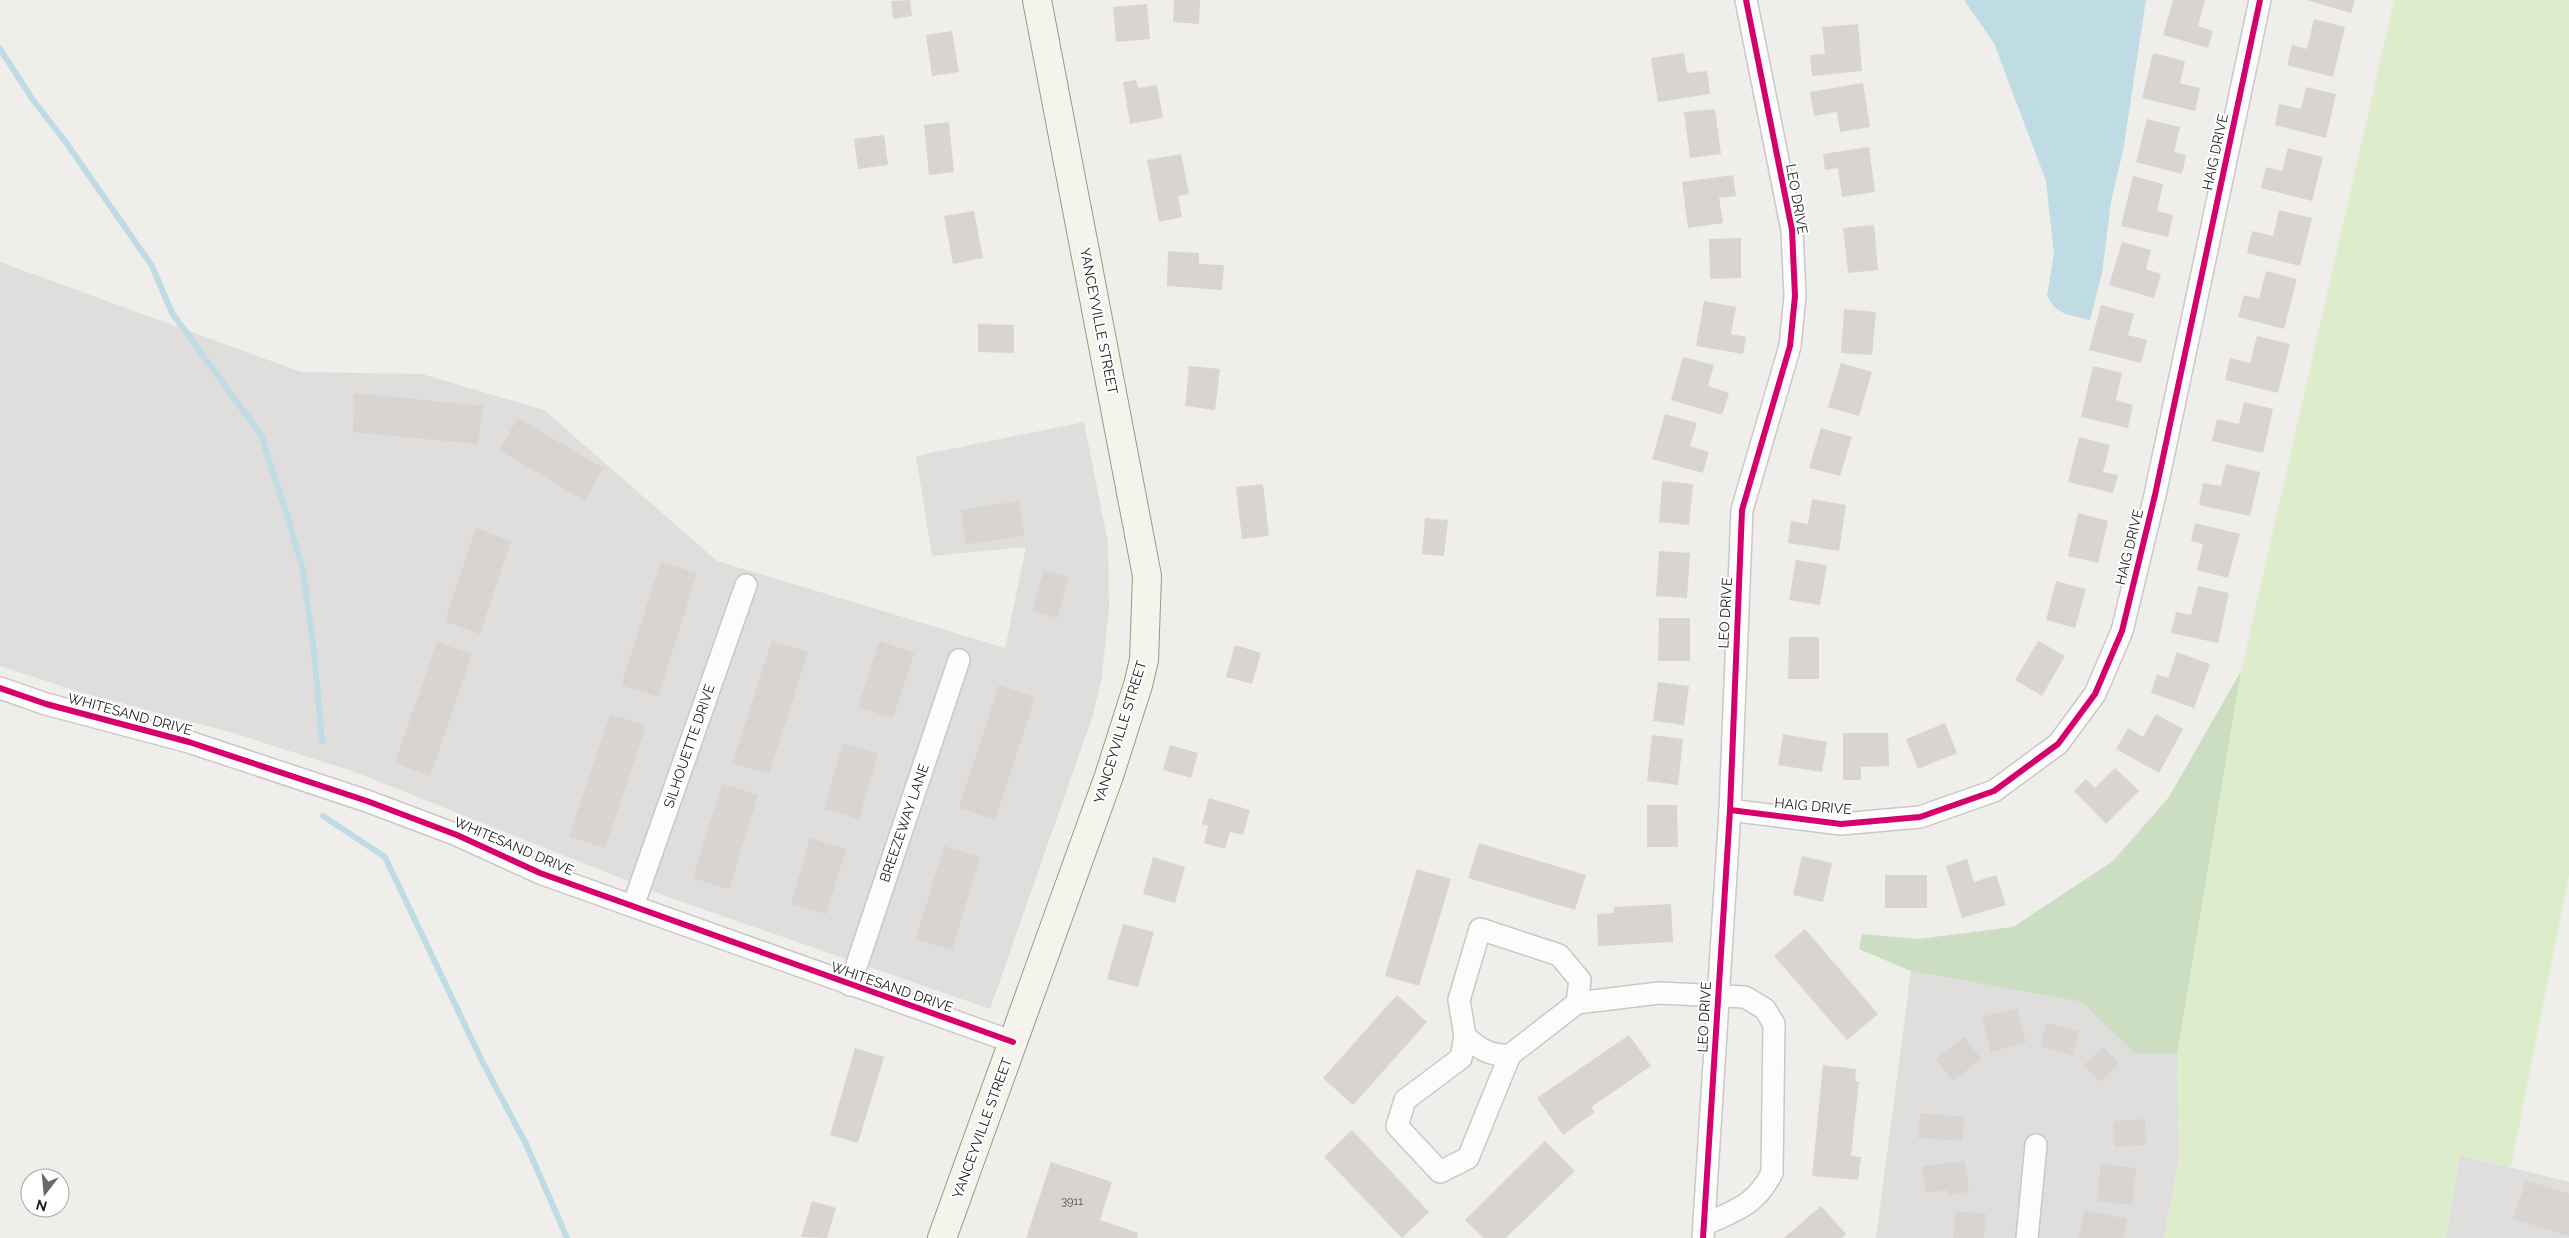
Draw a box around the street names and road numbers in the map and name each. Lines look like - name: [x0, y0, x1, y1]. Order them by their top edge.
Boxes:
- street label: HAIG DRIVE: [2199, 112, 2231, 192]
- street label: LEO DRIVE: [1783, 163, 1811, 235]
- street label: YANCEYVILLE STREET: [1077, 247, 1121, 396]
- street label: HAIG DRIVE: [2112, 507, 2146, 587]
- street label: LEO DRIVE: [1715, 577, 1735, 649]
- street label: YANCEYVILLE STREET: [1091, 658, 1150, 805]
- street label: SILHOUETTE DRIVE: [660, 682, 718, 810]
- street label: WHITESAND DRIVE: [66, 690, 194, 738]
- street label: BREEZEWAY LANE: [876, 762, 932, 884]
- street label: HAIG DRIVE: [1774, 795, 1852, 817]
- street label: WHITESAND DRIVE: [452, 814, 576, 878]
- street label: WHITESAND DRIVE: [829, 959, 955, 1015]
- street label: LEO DRIVE: [1694, 981, 1714, 1053]
- street label: YANCEYVILLE STREET: [949, 1055, 1015, 1201]

